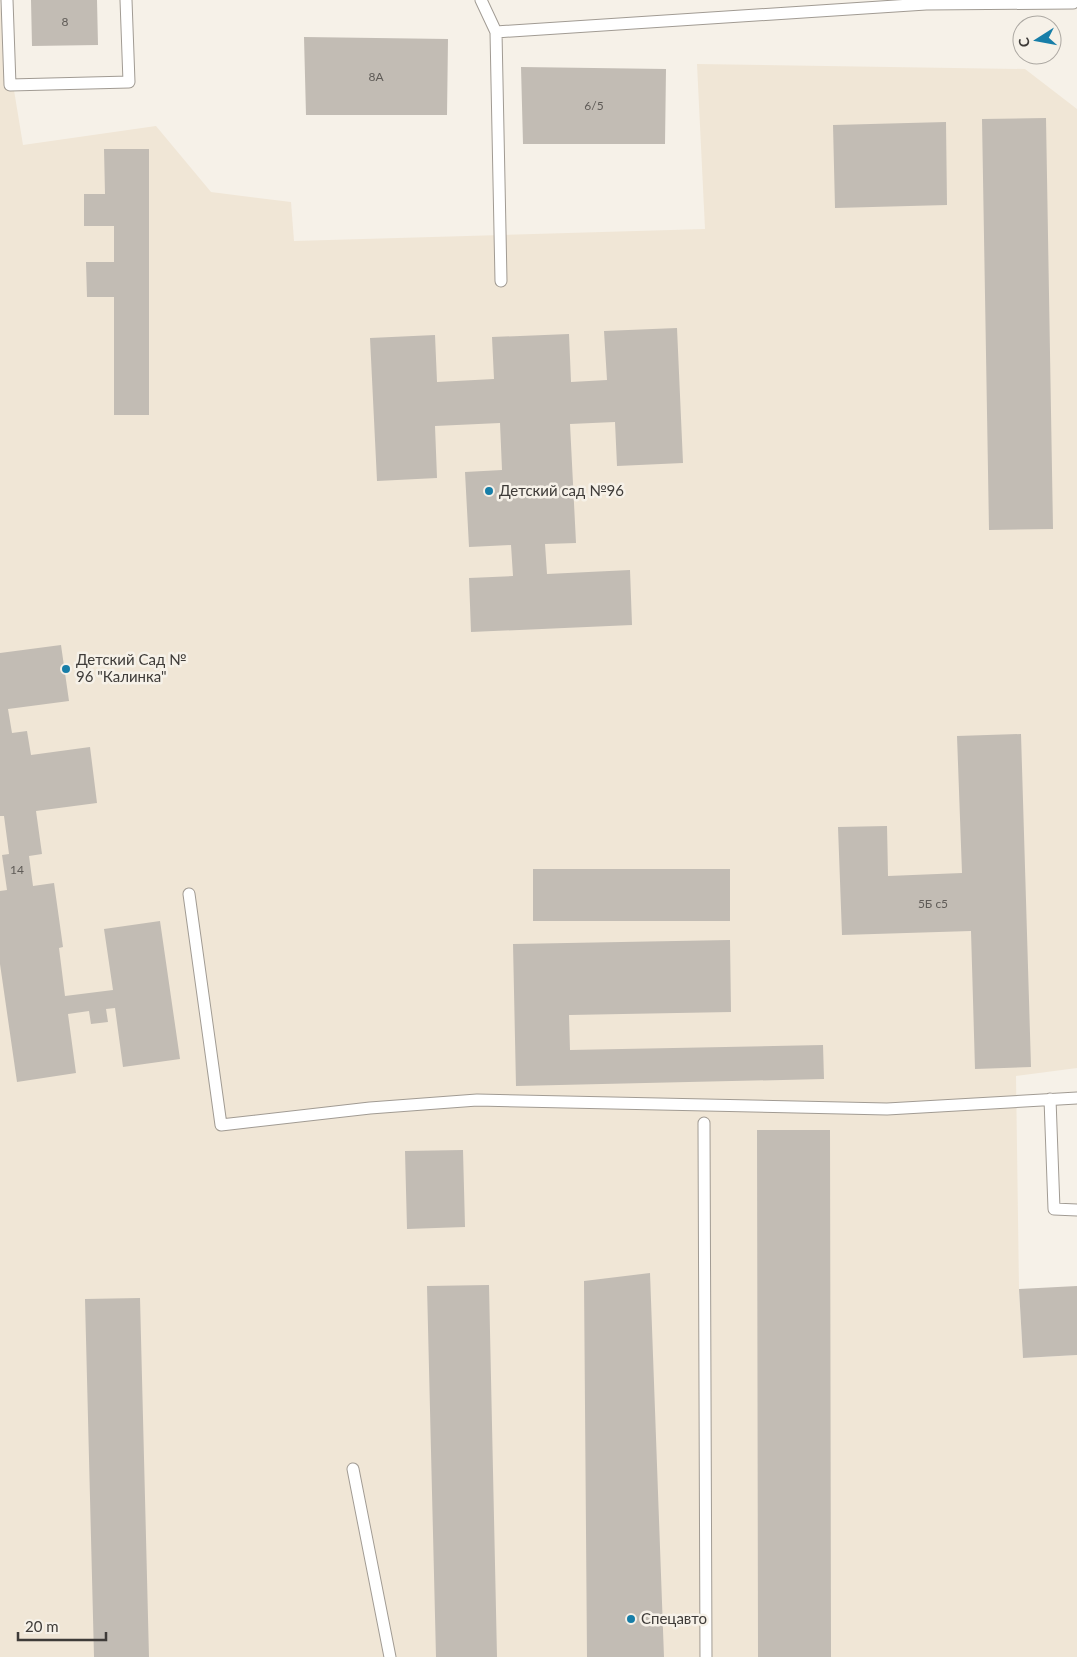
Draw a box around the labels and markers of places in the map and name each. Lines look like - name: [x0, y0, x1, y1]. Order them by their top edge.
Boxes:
- place label: Детский сад №96: [499, 481, 624, 499]
- marker: Детский сад №96: [483, 485, 495, 497]
- place label: Детский Сад № 96 "Калинка": [76, 650, 186, 685]
- marker: Детский Сад № 96 "Калинка": [60, 663, 72, 675]
- place label: Спецавто: [641, 1609, 707, 1627]
- marker: Спецавто: [625, 1613, 637, 1625]

